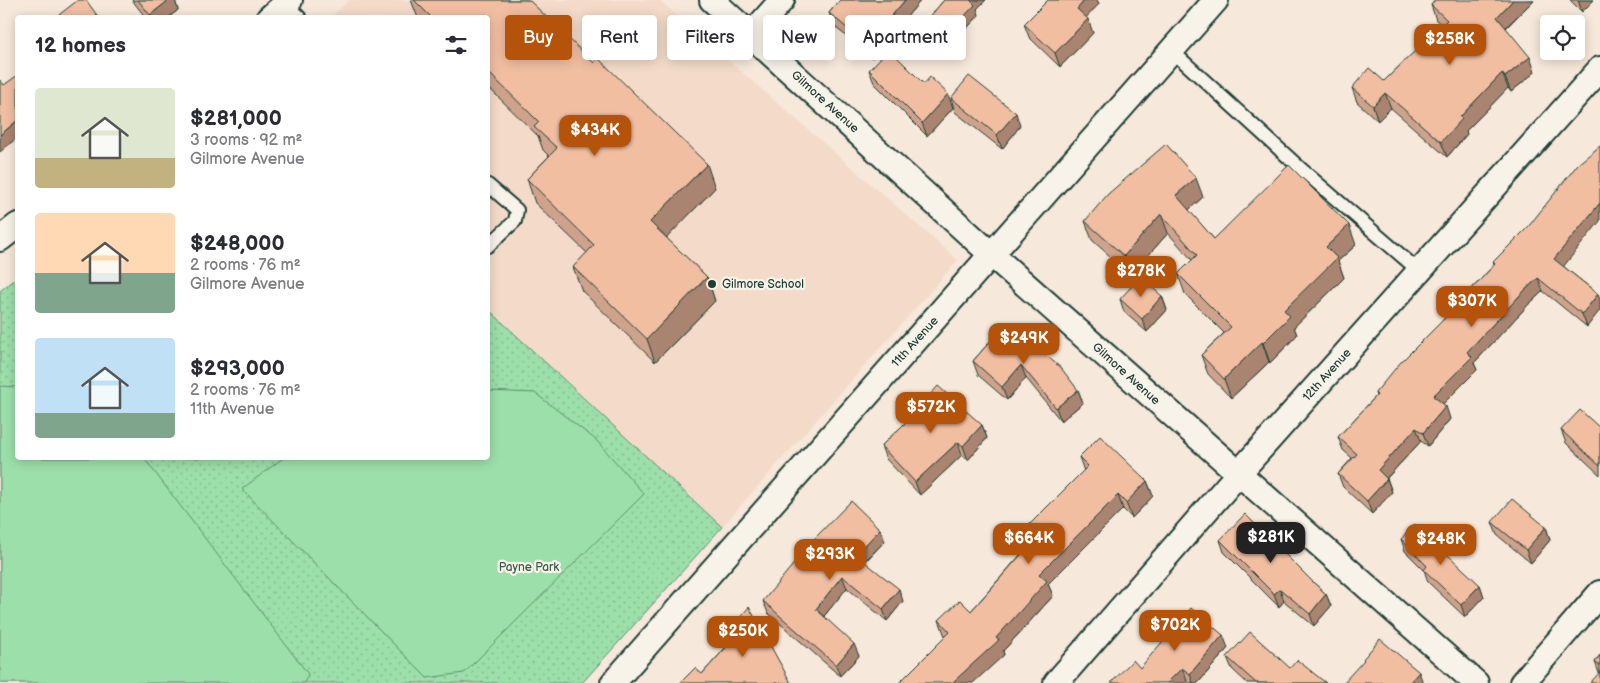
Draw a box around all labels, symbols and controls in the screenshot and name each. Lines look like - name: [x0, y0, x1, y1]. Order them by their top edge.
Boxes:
- chip: Buy: [505, 15, 572, 60]
- chip: Rent: [582, 15, 657, 60]
- chip: Filters: [667, 15, 753, 60]
- chip: New: [763, 15, 835, 60]
- chip: Apartment: [845, 15, 966, 60]
- map controls: [1540, 15, 1585, 60]
- button: locate: [1540, 15, 1585, 60]
- pin: $258K: [1415, 23, 1485, 66]
- text: $258K: [1425, 30, 1475, 49]
- icon: filters: [442, 31, 470, 59]
- text: 12 homes: [35, 33, 126, 58]
- street label: Gilmore Avenue: [788, 68, 862, 136]
- text: $281,000: [190, 106, 282, 131]
- icon: home: [75, 108, 135, 168]
- pin: $434K: [560, 114, 630, 157]
- text: $434K: [570, 121, 620, 140]
- text: 3 rooms · 92 m²: [190, 131, 303, 150]
- text: Gilmore Avenue: [190, 150, 305, 169]
- text: $248,000: [190, 231, 285, 256]
- icon: home: [75, 233, 135, 293]
- text: 2 rooms · 76 m²: [190, 256, 301, 275]
- pin: $278K: [1106, 256, 1176, 298]
- text: $278K: [1116, 262, 1166, 281]
- text: Gilmore Avenue: [190, 275, 305, 294]
- place label: Gilmore School: [722, 277, 804, 292]
- marker: Gilmore School: [706, 278, 718, 290]
- pin: $307K: [1437, 286, 1507, 328]
- text: $307K: [1447, 292, 1497, 311]
- street label: 11th Avenue: [888, 314, 942, 370]
- pin: $249K: [989, 322, 1059, 365]
- text: $249K: [999, 329, 1049, 348]
- street label: Gilmore Avenue: [1089, 340, 1163, 408]
- street label: 12th Avenue: [1299, 346, 1355, 404]
- text: $293,000: [190, 356, 285, 381]
- icon: home: [75, 358, 135, 418]
- text: 2 rooms · 76 m²: [190, 381, 301, 400]
- pin: $572K: [896, 392, 966, 434]
- text: $572K: [906, 398, 956, 417]
- text: 11th Avenue: [190, 400, 274, 419]
- pin: $664K: [994, 522, 1064, 565]
- pin: $281K: [1236, 522, 1306, 564]
- pin: $248K: [1406, 524, 1476, 566]
- text: $281K: [1247, 528, 1295, 547]
- text: $664K: [1004, 529, 1054, 548]
- text: $248K: [1416, 530, 1466, 549]
- pin: $293K: [795, 538, 865, 581]
- text: $293K: [805, 545, 855, 564]
- park label: Payne Park: [499, 560, 559, 575]
- pin: $702K: [1140, 610, 1210, 652]
- pin: $250K: [708, 616, 778, 658]
- text: $702K: [1150, 616, 1200, 635]
- text: $250K: [718, 622, 768, 641]

